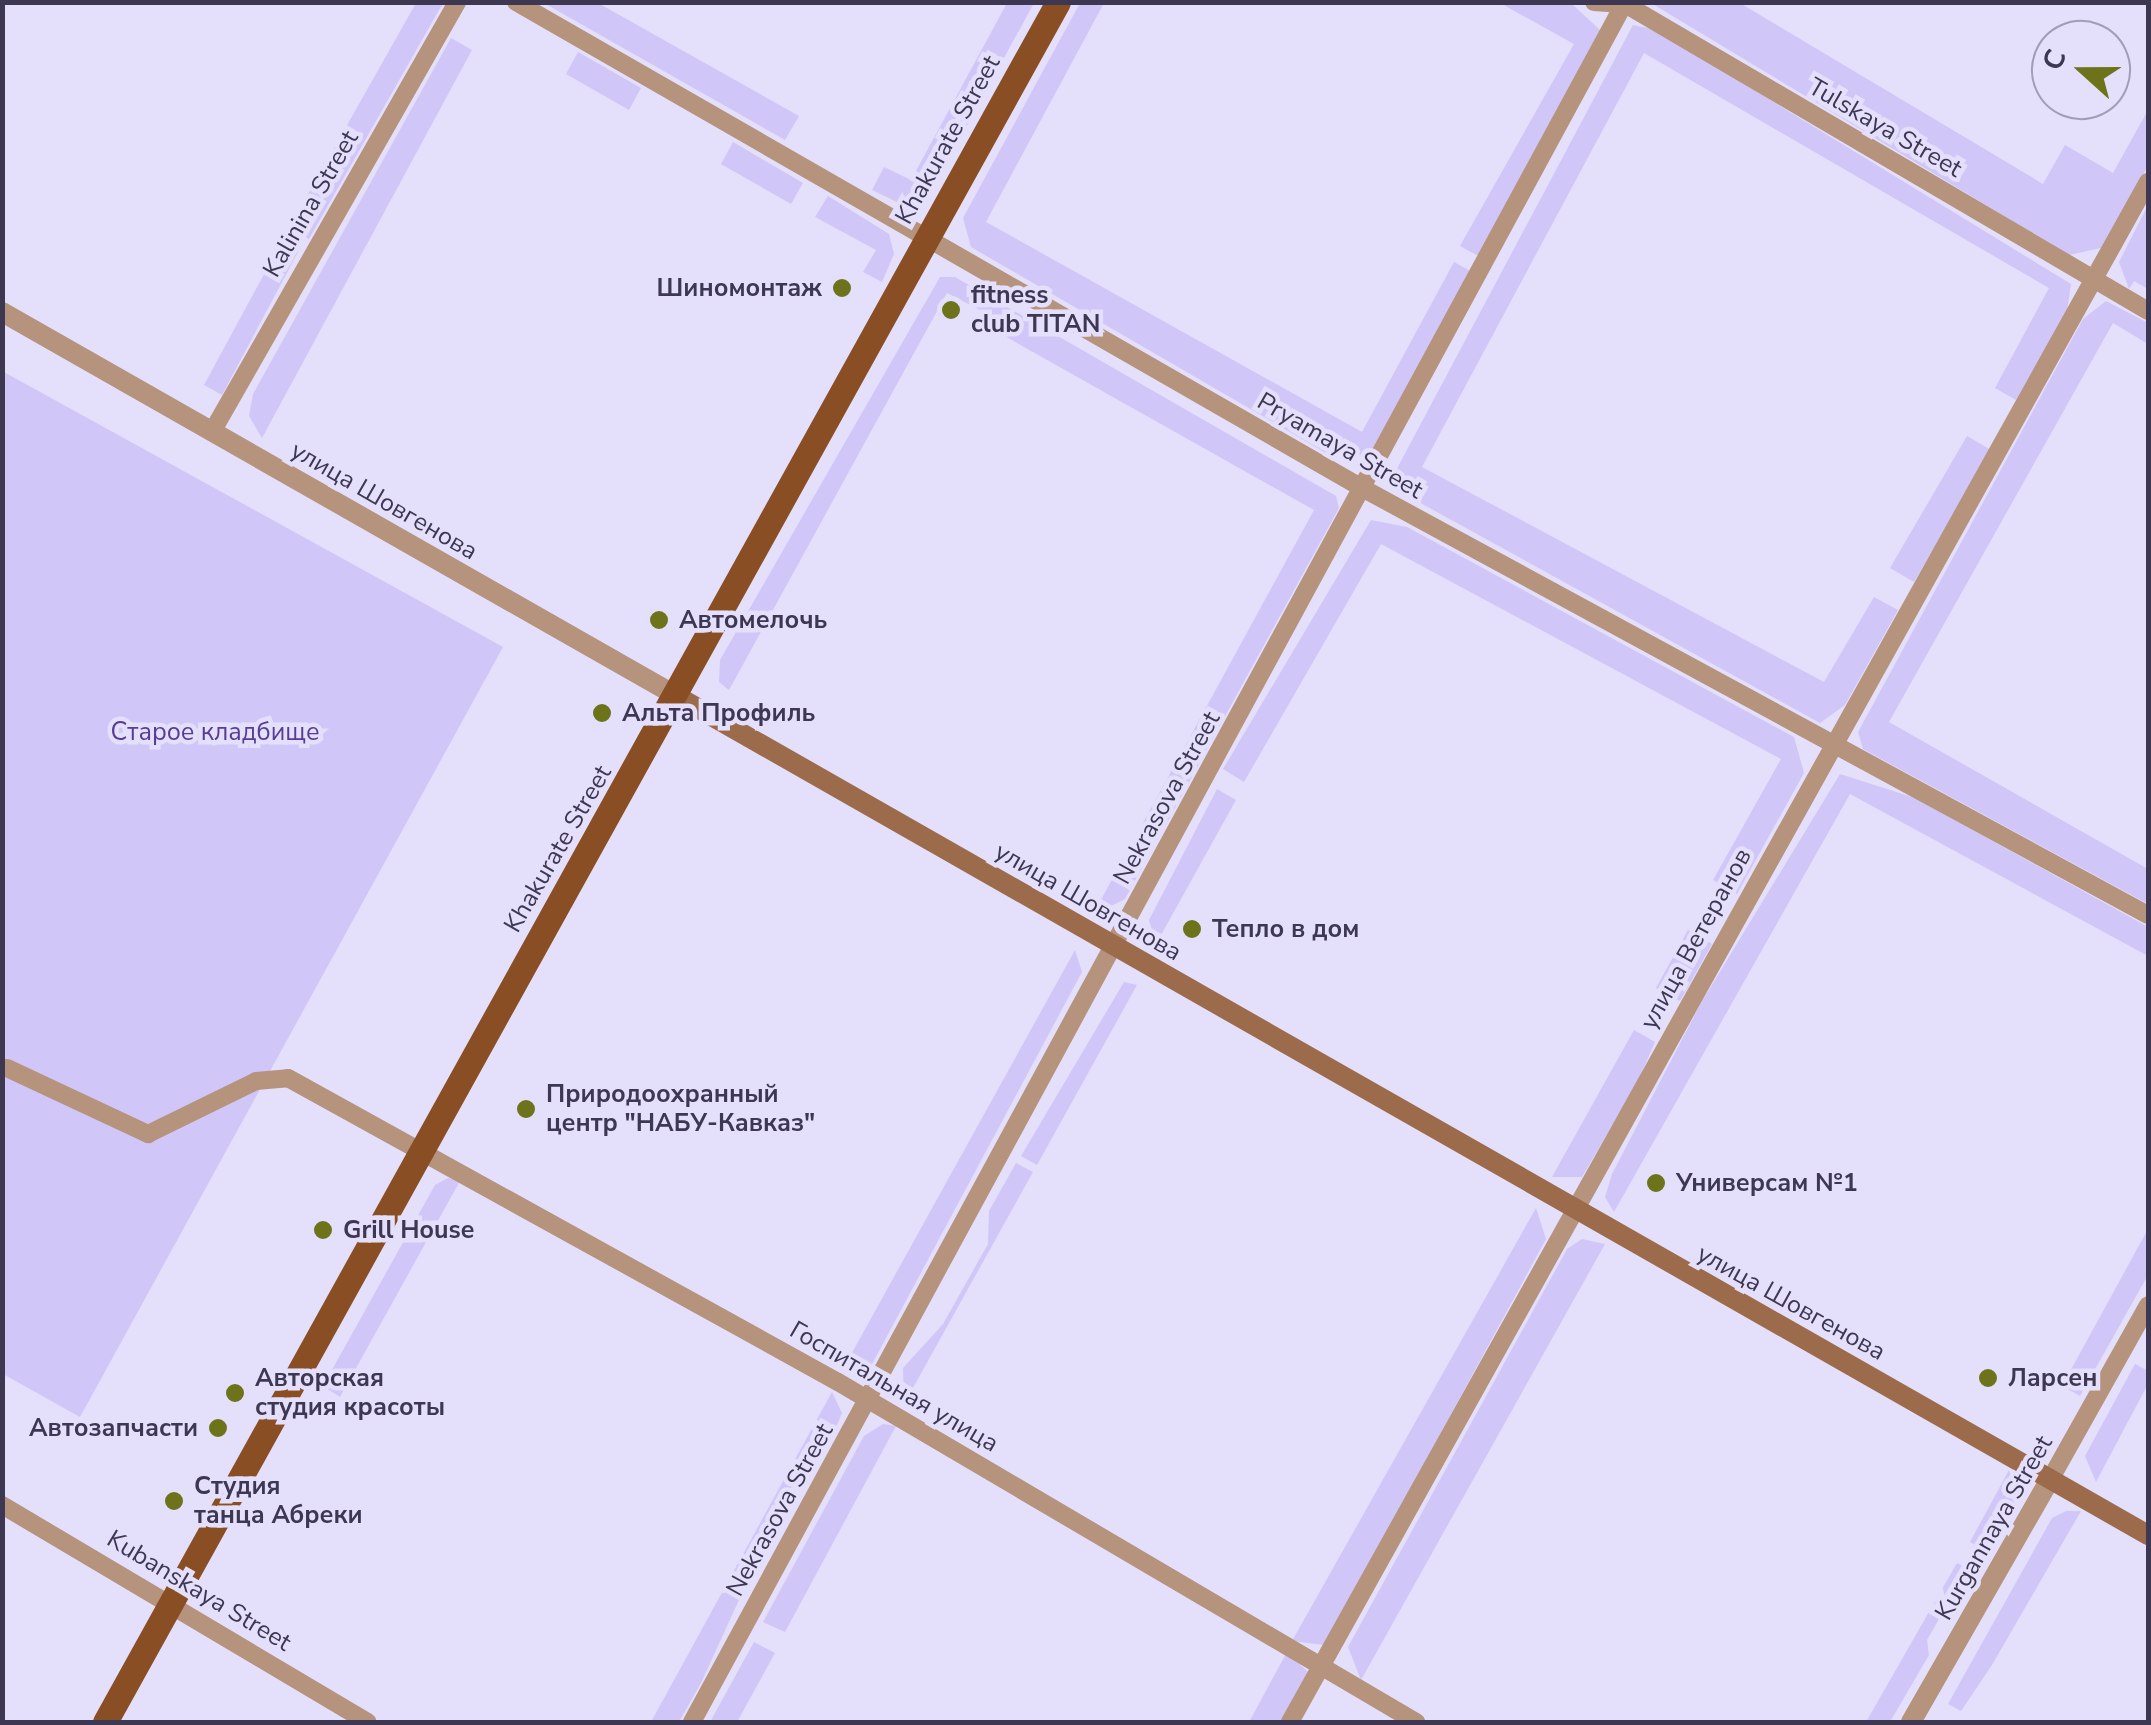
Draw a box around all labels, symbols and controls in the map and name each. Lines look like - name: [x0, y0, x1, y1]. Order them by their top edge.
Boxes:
- north arrow: [2031, 20, 2131, 120]
- text: С: [2034, 44, 2076, 76]
- street label: Khakurate Street: [889, 50, 1007, 230]
- street label: Tulskaya Street: [1803, 72, 1967, 184]
- street label: Kalinina Street: [257, 125, 365, 283]
- place label: Шиномонтаж: [657, 273, 822, 303]
- marker: Шиномонтаж: [831, 277, 853, 299]
- place label: fitness club TITAN: [971, 281, 1100, 340]
- marker: fitness club TITAN: [940, 299, 962, 321]
- street label: Pryamaya Street: [1252, 386, 1428, 506]
- street label: улица Шовгенова: [285, 435, 483, 567]
- place label: Автомелочь: [679, 605, 827, 635]
- marker: Автомелочь: [648, 609, 670, 631]
- place label: Альта Профиль: [622, 698, 815, 728]
- marker: Альта Профиль: [591, 702, 613, 724]
- street label: Nekrasova Street: [1107, 706, 1227, 890]
- park label: Старое кладбище: [110, 717, 320, 747]
- street label: Khakurate Street: [498, 760, 618, 938]
- street label: улица Шовгенова: [989, 836, 1187, 968]
- street label: улица Ветеранов: [1634, 843, 1758, 1035]
- place label: Тепло в дом: [1212, 914, 1359, 944]
- marker: Тепло в дом: [1181, 918, 1203, 940]
- place label: Природоохранный центр "НАБУ-Кавказ": [546, 1080, 815, 1139]
- marker: Природоохранный центр "НАБУ-Кавказ": [515, 1098, 537, 1120]
- place label: Универсам №1: [1676, 1168, 1858, 1198]
- marker: Универсам №1: [1645, 1172, 1667, 1194]
- place label: Grill House: [343, 1215, 474, 1245]
- marker: Grill House: [312, 1219, 334, 1241]
- street label: улица Шовгенова: [1692, 1239, 1890, 1367]
- street label: Госпитальная улица: [784, 1315, 1004, 1459]
- place label: Ларсен: [2008, 1363, 2097, 1393]
- place label: Авторская студия красоты: [255, 1364, 445, 1423]
- marker: Ларсен: [1977, 1367, 1999, 1389]
- marker: Авторская студия красоты: [224, 1382, 246, 1404]
- place label: Автозапчасти: [29, 1413, 198, 1443]
- marker: Автозапчасти: [207, 1417, 229, 1439]
- street label: Nekrasova Street: [720, 1418, 840, 1602]
- street label: Kurgannaya Street: [1929, 1430, 2059, 1626]
- place label: Студия танца Абреки: [194, 1472, 363, 1531]
- marker: Студия танца Абреки: [163, 1490, 185, 1512]
- street label: Kubanskaya Street: [102, 1524, 296, 1658]

